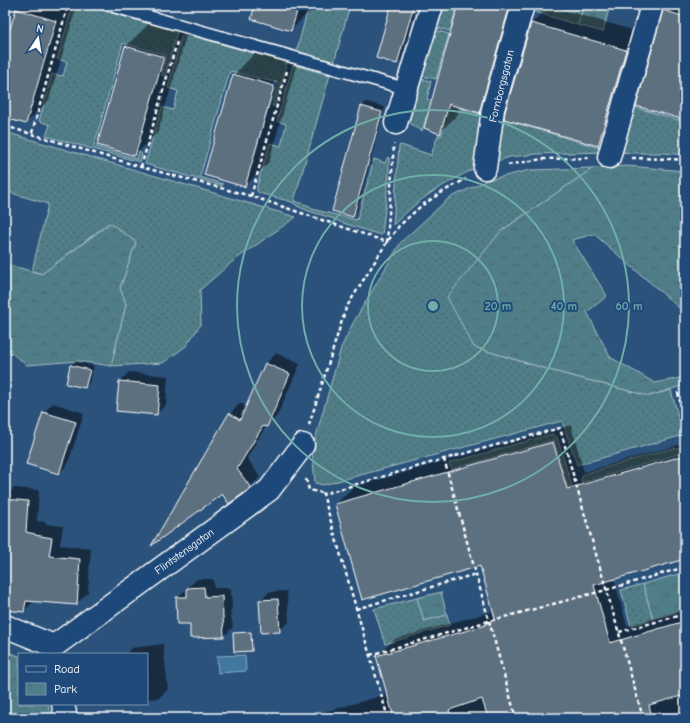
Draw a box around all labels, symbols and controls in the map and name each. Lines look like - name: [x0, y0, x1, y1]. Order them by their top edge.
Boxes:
- north arrow: [18, 18, 58, 58]
- text: N: [35, 22, 45, 36]
- street label: Fornborgsgatan: [486, 49, 517, 124]
- centre of rings: [426, 299, 440, 313]
- text: 20 m: [485, 299, 511, 313]
- text: 40 m: [551, 299, 577, 313]
- text: 60 m: [616, 299, 642, 313]
- street label: Flintstensgatan: [152, 526, 216, 577]
- legend: [18, 653, 148, 705]
- text: Road: [54, 662, 80, 676]
- text: Park: [54, 682, 77, 696]

